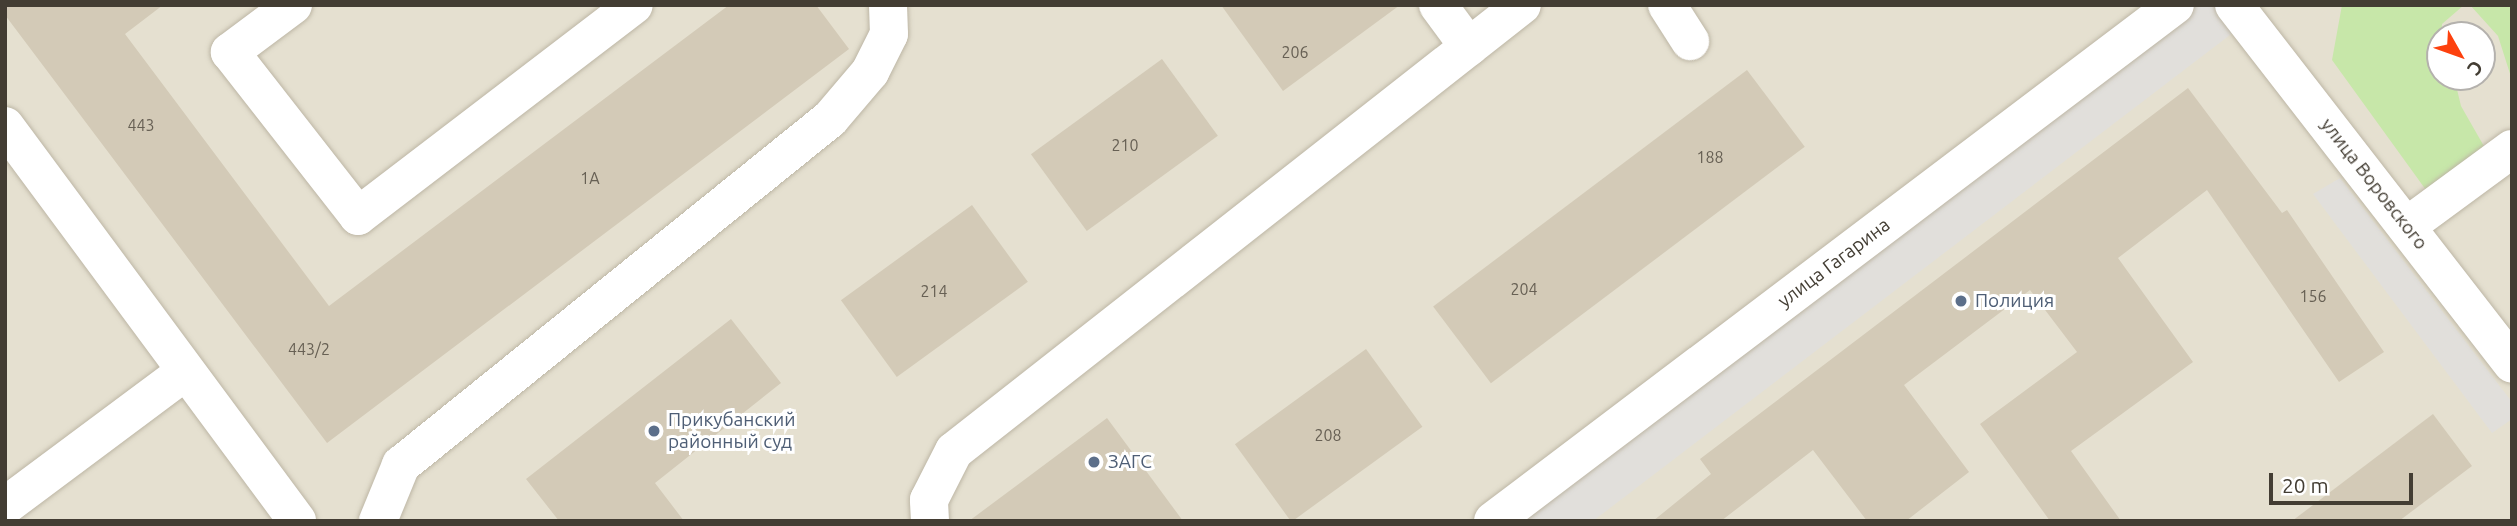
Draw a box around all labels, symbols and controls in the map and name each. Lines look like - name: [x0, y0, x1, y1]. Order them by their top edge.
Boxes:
- north arrow: [2426, 21, 2496, 91]
- house number: 206: [1281, 42, 1309, 62]
- text: С: [2463, 56, 2488, 80]
- street label: улица Воровского: [2316, 114, 2432, 254]
- house number: 443: [127, 115, 155, 135]
- house number: 210: [1111, 135, 1139, 155]
- house number: 188: [1696, 147, 1724, 167]
- house number: 1А: [580, 168, 600, 188]
- street label: улица Гагарина: [1773, 213, 1895, 313]
- house number: 204: [1510, 279, 1538, 299]
- house number: 214: [920, 281, 948, 301]
- house number: 156: [2299, 286, 2327, 306]
- place label: Полиция: [1975, 290, 2054, 312]
- marker: Полиция: [1953, 293, 1969, 309]
- house number: 443/2: [288, 339, 330, 359]
- place label: Прикубанский районный суд: [668, 409, 796, 453]
- marker: Прикубанский районный суд: [646, 423, 662, 439]
- house number: 208: [1314, 425, 1342, 445]
- place label: ЗАГС: [1108, 451, 1152, 473]
- marker: ЗАГС: [1086, 454, 1102, 470]
- scale bar: [2272, 460, 2416, 504]
- text: 20 m: [2282, 473, 2329, 497]

